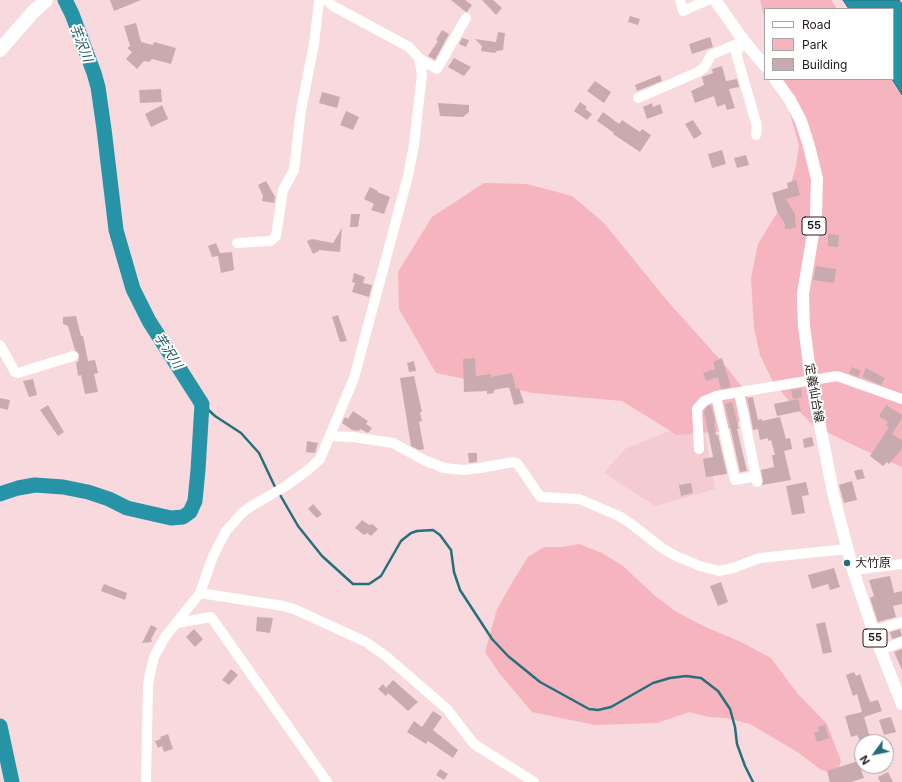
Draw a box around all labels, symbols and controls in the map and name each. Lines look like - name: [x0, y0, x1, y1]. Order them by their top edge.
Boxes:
- legend: [764, 8, 894, 80]
- text: Road: [802, 17, 831, 32]
- water label: 芋沢川: [67, 22, 95, 64]
- text: Park: [802, 37, 828, 52]
- text: Building: [802, 57, 847, 72]
- road number: 55: [802, 217, 826, 235]
- water label: 芋沢川: [151, 330, 185, 372]
- street label: 定義仙台線: [802, 362, 826, 424]
- place label: 大竹原: [855, 556, 891, 570]
- marker: 大竹原: [842, 558, 852, 568]
- road number: 55: [863, 629, 887, 647]
- north arrow: [854, 734, 894, 774]
- text: N: [857, 753, 873, 767]

